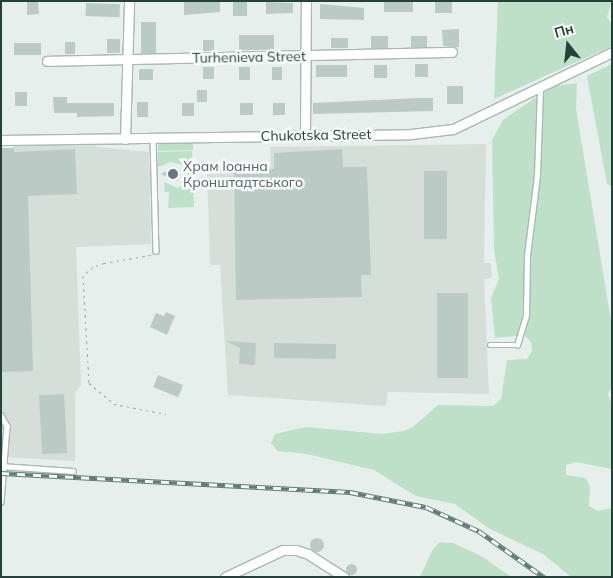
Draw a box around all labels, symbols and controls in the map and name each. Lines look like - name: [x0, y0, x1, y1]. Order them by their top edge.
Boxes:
- text: Пн: [552, 19, 576, 42]
- north arrow: [543, 20, 593, 70]
- street label: Turhenieva Street: [192, 48, 306, 66]
- street label: Chukotska Street: [261, 126, 371, 144]
- place label: Храм Іоанна Кронштадтського: [183, 158, 303, 190]
- marker: Храм Іоанна Кронштадтського: [167, 168, 179, 180]

